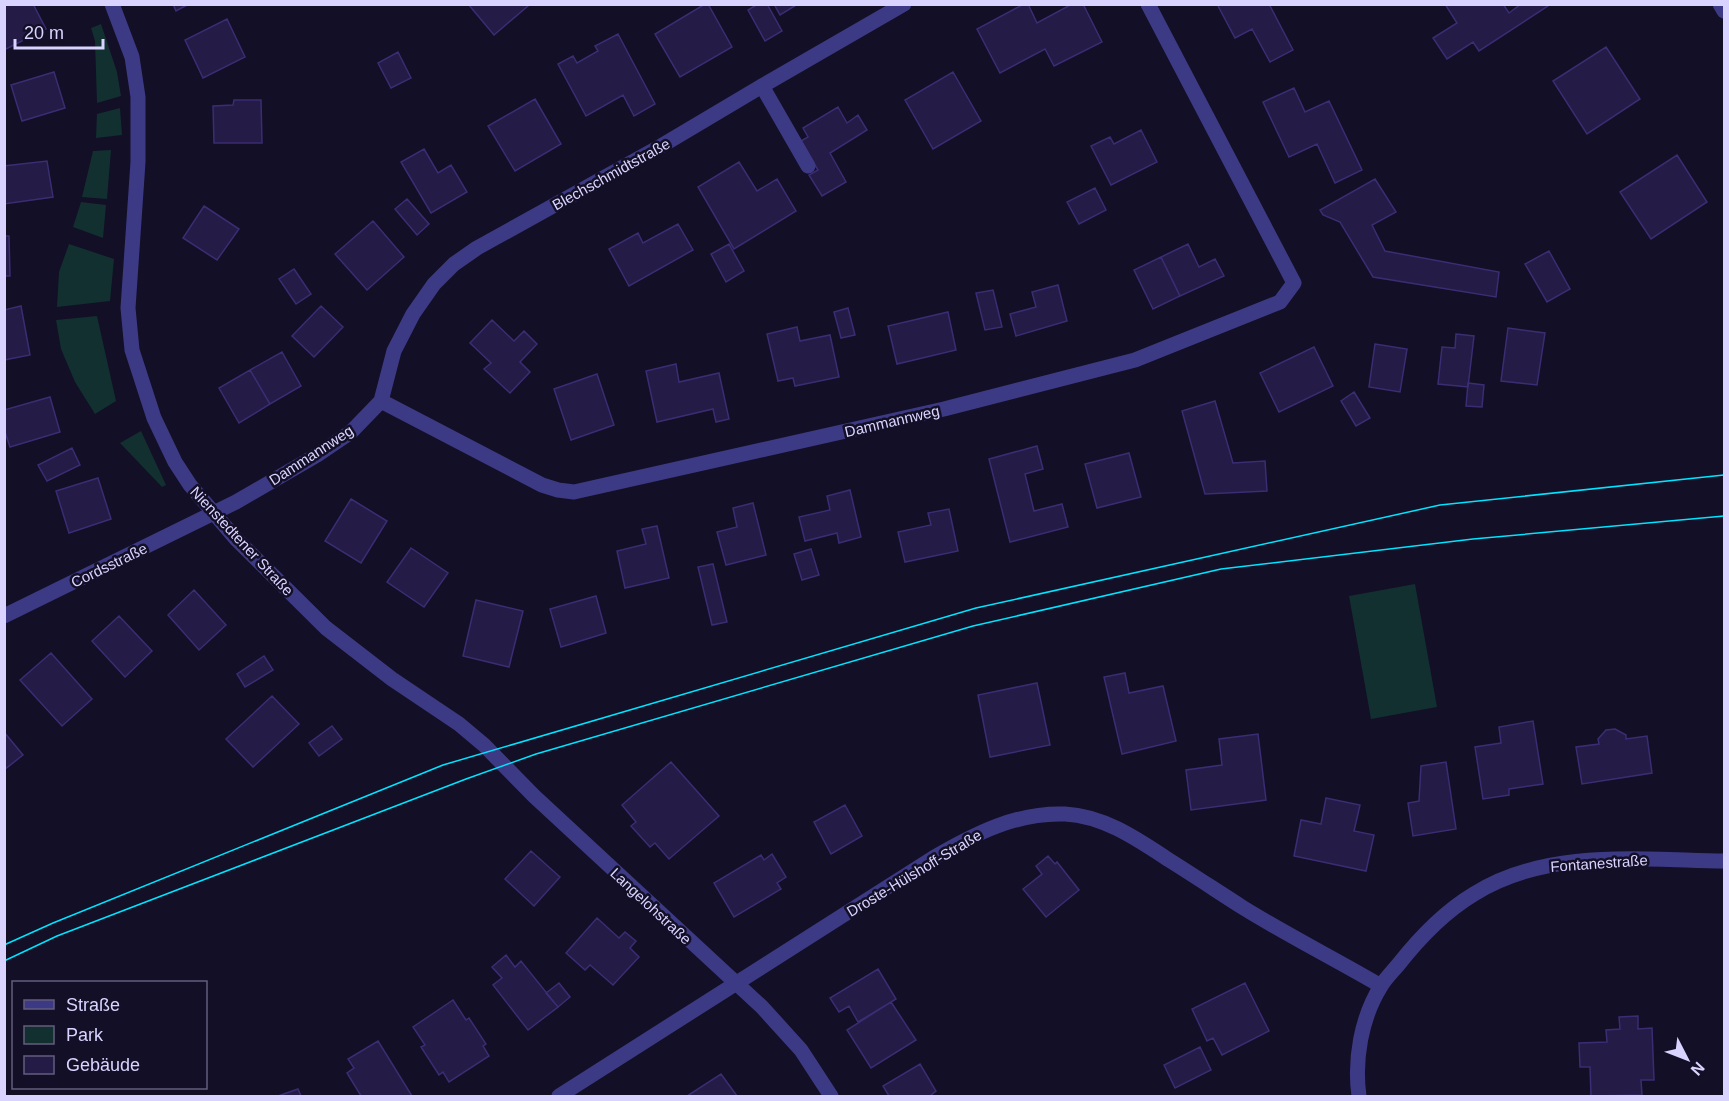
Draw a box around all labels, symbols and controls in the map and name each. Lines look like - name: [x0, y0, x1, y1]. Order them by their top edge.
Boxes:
- scale bar: [15, 12, 104, 50]
- text: 20 m: [24, 23, 64, 43]
- street label: Blechschmidtstraße: [549, 135, 673, 213]
- street label: Dammannweg: [843, 402, 941, 440]
- street label: Dammannweg: [266, 422, 356, 488]
- street label: Nienstedtener Straße: [187, 483, 297, 599]
- street label: Cordsstraße: [68, 539, 150, 591]
- street label: Droste-Hülshoff-Straße: [844, 826, 984, 920]
- street label: Fontanestraße: [1550, 851, 1648, 875]
- street label: Langelohstraße: [607, 864, 695, 948]
- legend: [12, 981, 207, 1089]
- text: Straße: [66, 995, 120, 1015]
- text: Park: [66, 1025, 104, 1045]
- north arrow: [1657, 1029, 1717, 1089]
- text: Gebäude: [66, 1055, 140, 1075]
- text: N: [1688, 1059, 1708, 1079]

